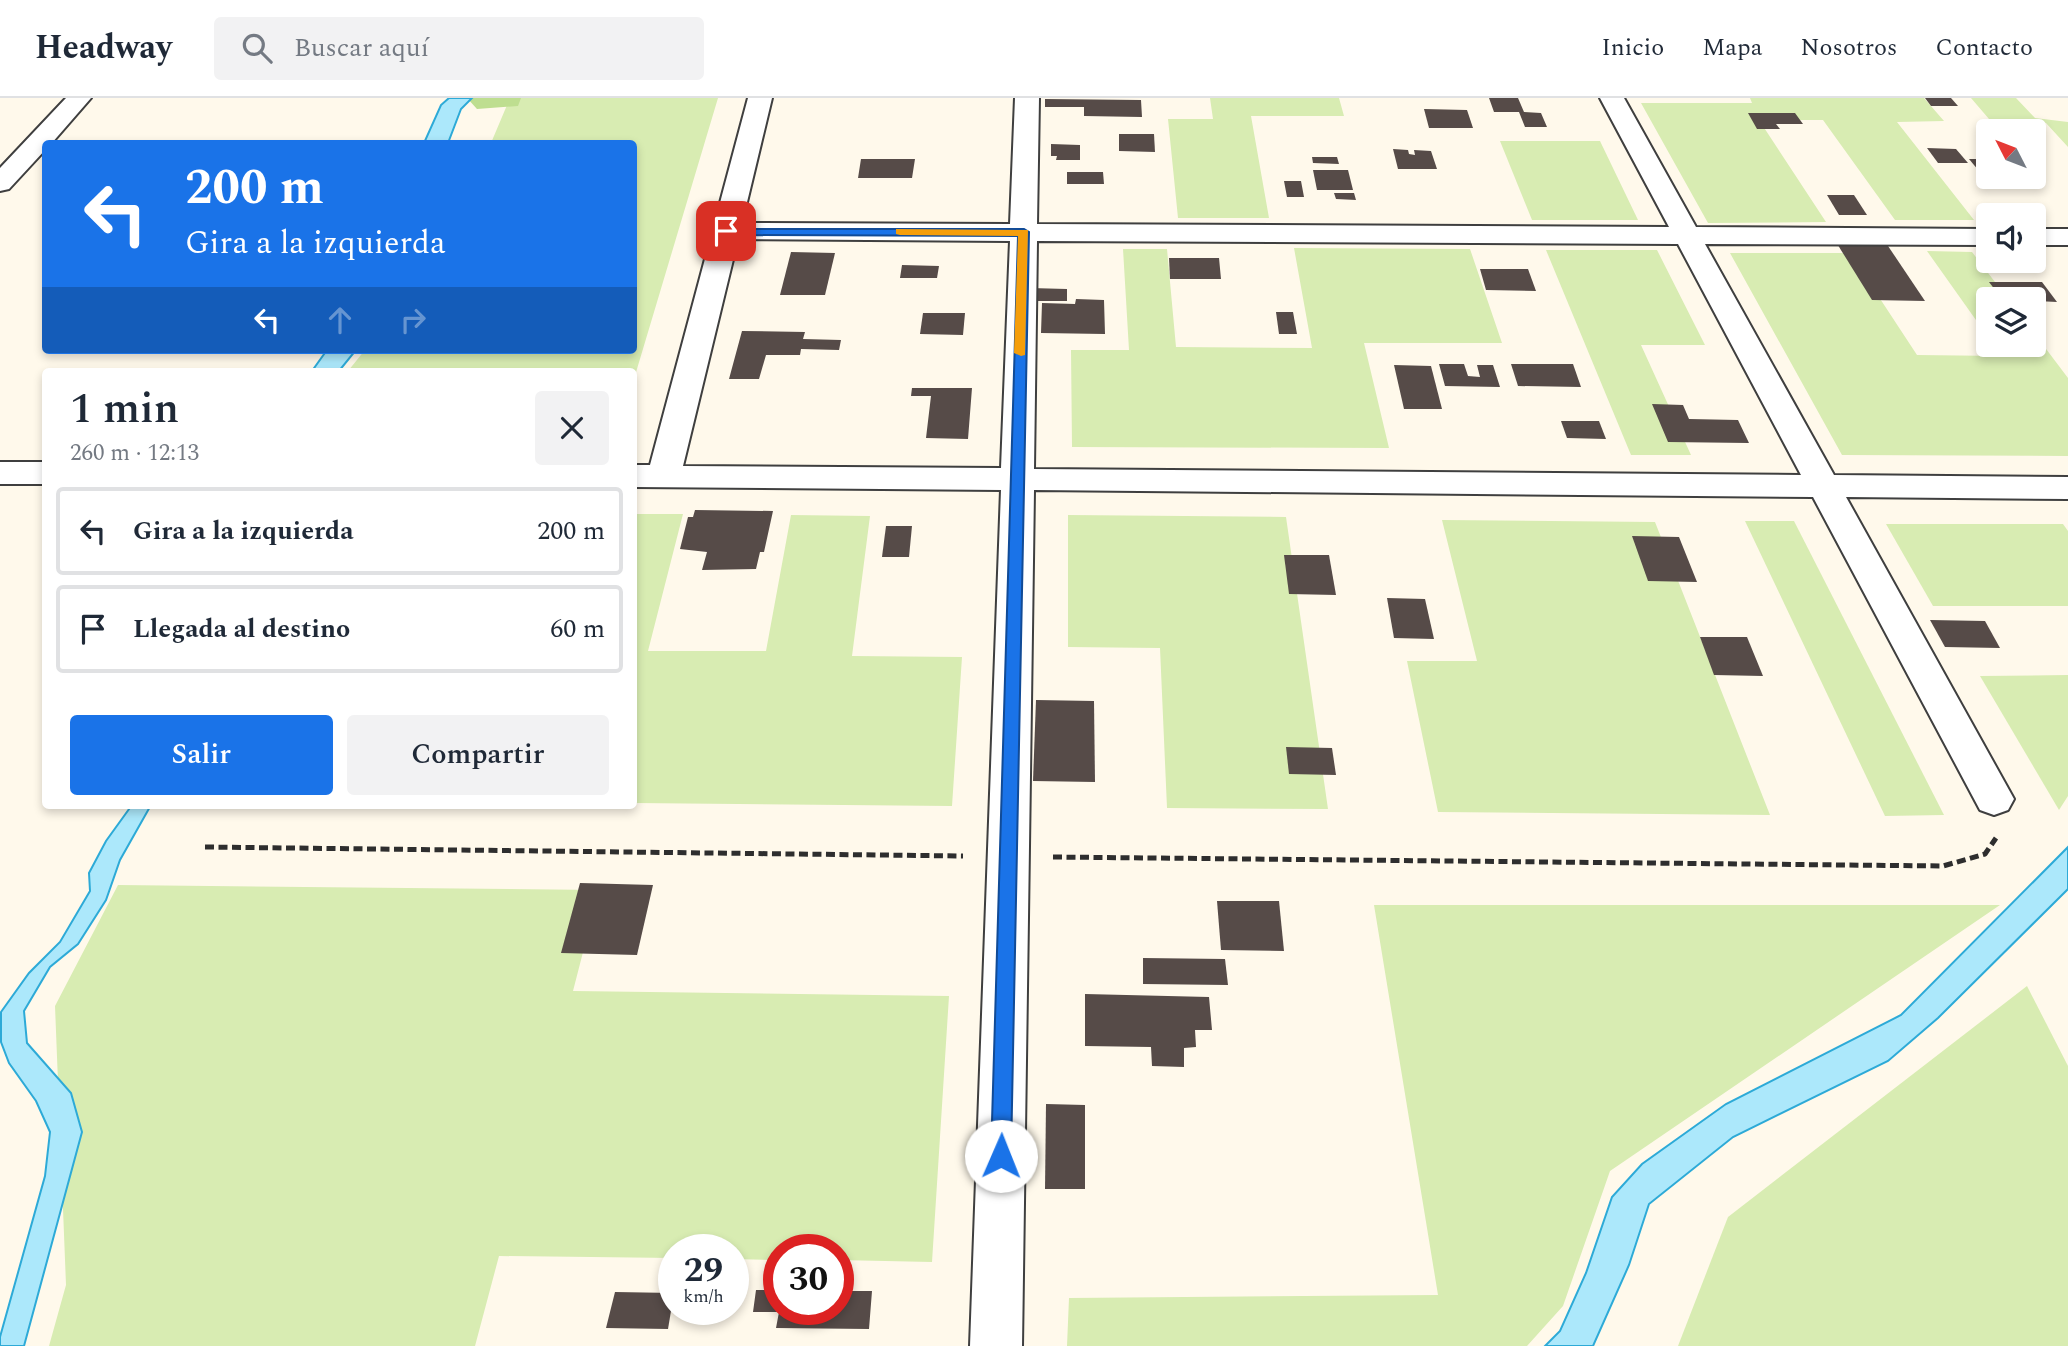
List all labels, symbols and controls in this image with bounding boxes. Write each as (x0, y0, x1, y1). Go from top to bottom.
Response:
search box (214, 17, 704, 80)
text: Headway (35, 23, 172, 73)
text: Buscar aquí (294, 28, 429, 68)
icon: search (238, 29, 276, 67)
text: Inicio (1601, 30, 1664, 66)
text: Mapa (1702, 30, 1762, 66)
text: Nosotros (1800, 30, 1897, 66)
text: Contacto (1935, 30, 2033, 66)
north arrow (1976, 119, 2046, 189)
map controls (1976, 119, 2046, 357)
text: 200 m (185, 151, 324, 226)
icon: left (70, 168, 161, 259)
pin (696, 201, 756, 261)
button: sound (1976, 203, 2046, 273)
icon: arrive (707, 212, 745, 250)
text: Gira a la izquierda (185, 219, 446, 268)
button: layers (1976, 287, 2046, 357)
icon: left (248, 301, 286, 339)
icon: ahead (321, 301, 359, 339)
icon: right (394, 301, 432, 339)
text: 1 min (70, 378, 179, 441)
button: close (535, 391, 609, 465)
text: 260 m · 12:13 (70, 436, 199, 471)
text: Gira a la izquierda (133, 511, 354, 551)
text: 200 m (537, 511, 605, 551)
icon: left (74, 512, 112, 550)
text: Llegada al destino (133, 609, 350, 649)
text: 60 m (550, 609, 605, 649)
icon: arrive (74, 610, 112, 648)
button: Salir (70, 715, 333, 795)
button: Compartir (347, 715, 609, 795)
position arrow (964, 1119, 1038, 1193)
speed limit sign: 30 (763, 1234, 854, 1325)
text: 29 (684, 1244, 723, 1297)
text: km/h (683, 1283, 724, 1310)

